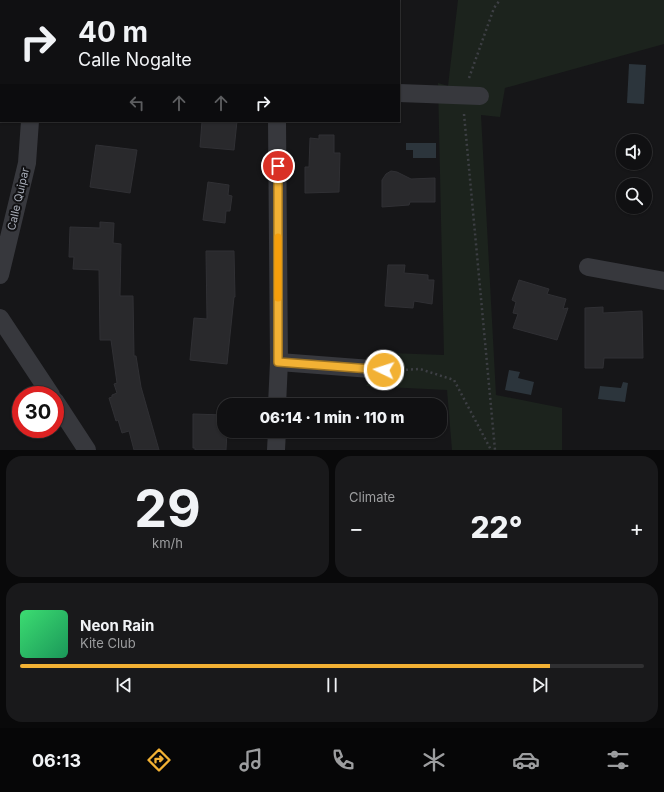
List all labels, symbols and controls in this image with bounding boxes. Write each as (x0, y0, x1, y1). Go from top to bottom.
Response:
text: 40 m (78, 15, 148, 49)
icon: right (12, 16, 64, 68)
text: Calle Nogalte (78, 49, 192, 70)
icon: left (126, 92, 148, 114)
icon: ahead (168, 92, 190, 114)
icon: ahead (210, 92, 232, 114)
icon: right (252, 92, 274, 114)
map controls (616, 134, 652, 214)
button: sound (616, 134, 652, 170)
pin (261, 149, 295, 183)
icon: arrive (267, 155, 289, 177)
street label: Calle Quipar (4, 166, 32, 232)
button: search (616, 178, 652, 214)
position arrow (363, 349, 405, 391)
speed limit sign: 30 (12, 386, 64, 438)
text: 06:14 · 1 min · 110 m (260, 408, 404, 427)
text: 29 (134, 477, 201, 540)
text: Climate (349, 489, 395, 505)
text: 22° (470, 509, 523, 545)
text: − (349, 515, 364, 541)
text: + (629, 515, 644, 541)
text: km/h (152, 535, 183, 551)
text: Neon Rain (80, 616, 154, 635)
text: Kite Club (80, 635, 136, 651)
icon: previous (113, 674, 135, 696)
icon: pause (321, 674, 343, 696)
icon: next (529, 674, 551, 696)
icon: directions (145, 746, 173, 774)
icon: music (237, 746, 265, 774)
icon: phone (329, 746, 357, 774)
icon: climate (420, 746, 448, 774)
icon: car (512, 746, 540, 774)
icon: filters (604, 746, 632, 774)
text: 06:13 (32, 750, 81, 771)

